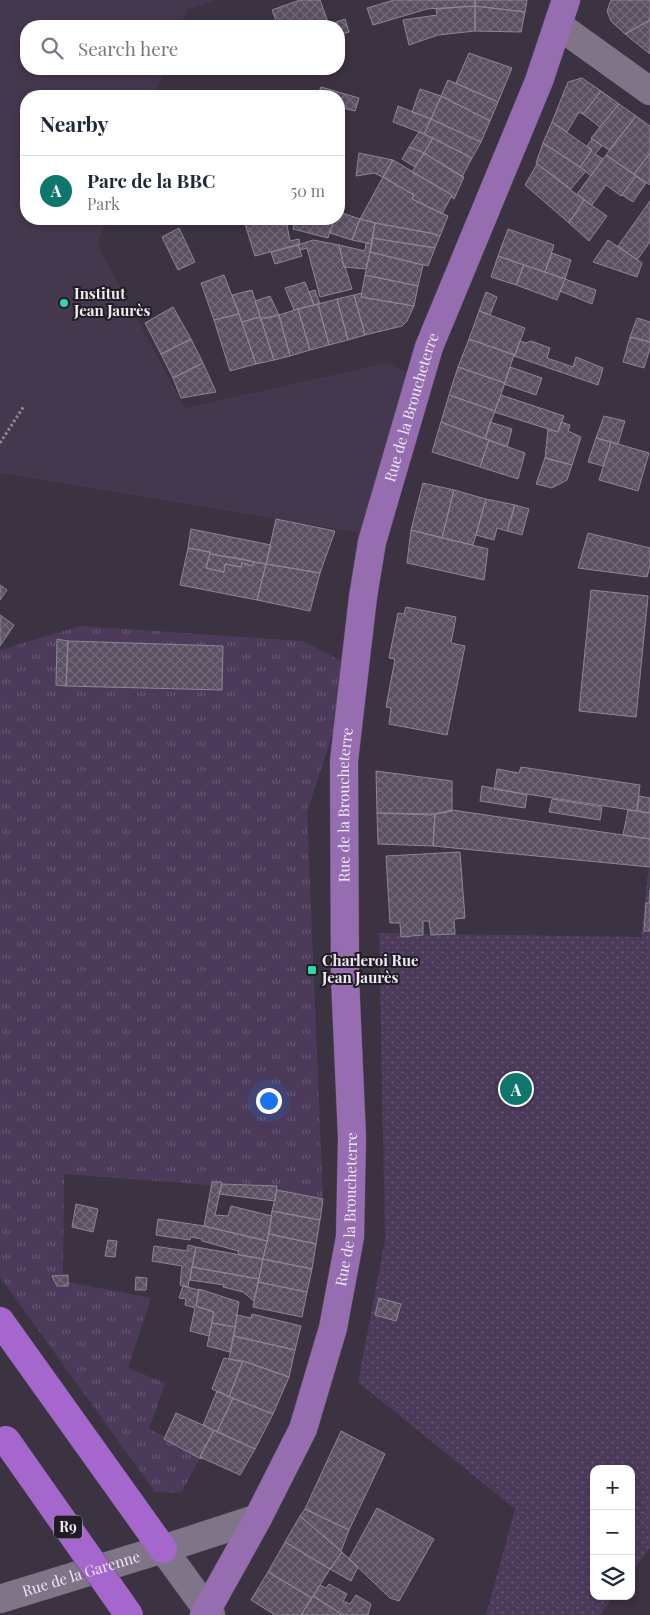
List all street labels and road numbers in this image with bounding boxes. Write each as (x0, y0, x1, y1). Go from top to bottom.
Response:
street label: Rue de la Broucheterre (379, 329, 443, 484)
street label: Rue de la Broucheterre (333, 726, 357, 882)
street label: Rue de la Broucheterre (330, 1132, 361, 1288)
road number: R9 (54, 1515, 82, 1538)
street label: Rue de la Garenne (20, 1546, 142, 1601)

